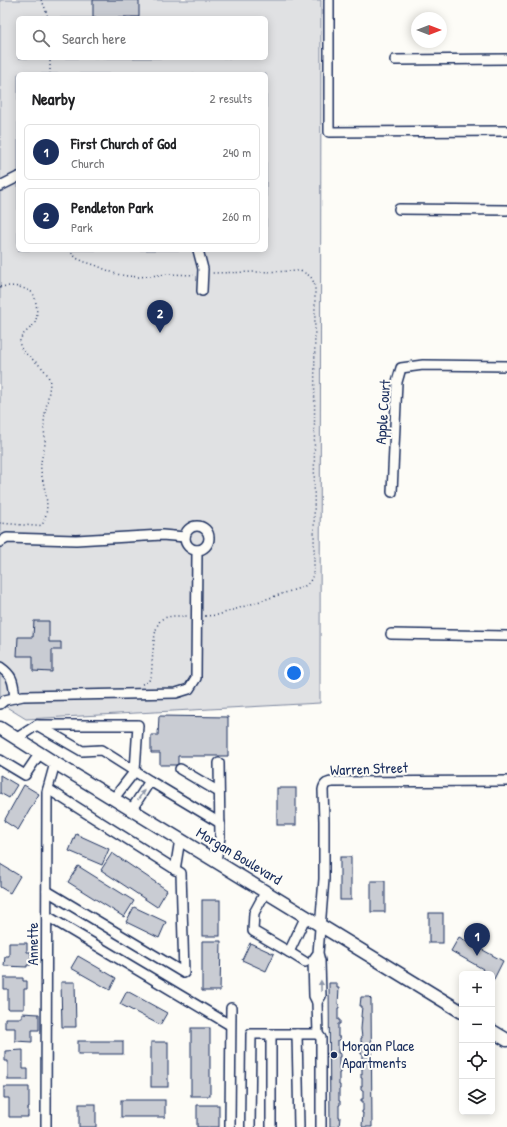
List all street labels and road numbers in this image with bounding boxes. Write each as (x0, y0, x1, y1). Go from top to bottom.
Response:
street label: Apple Court (370, 378, 395, 445)
street label: Warren Street (330, 757, 409, 780)
street label: Morgan Boulevard (192, 822, 286, 890)
street label: Annette (22, 922, 43, 966)

